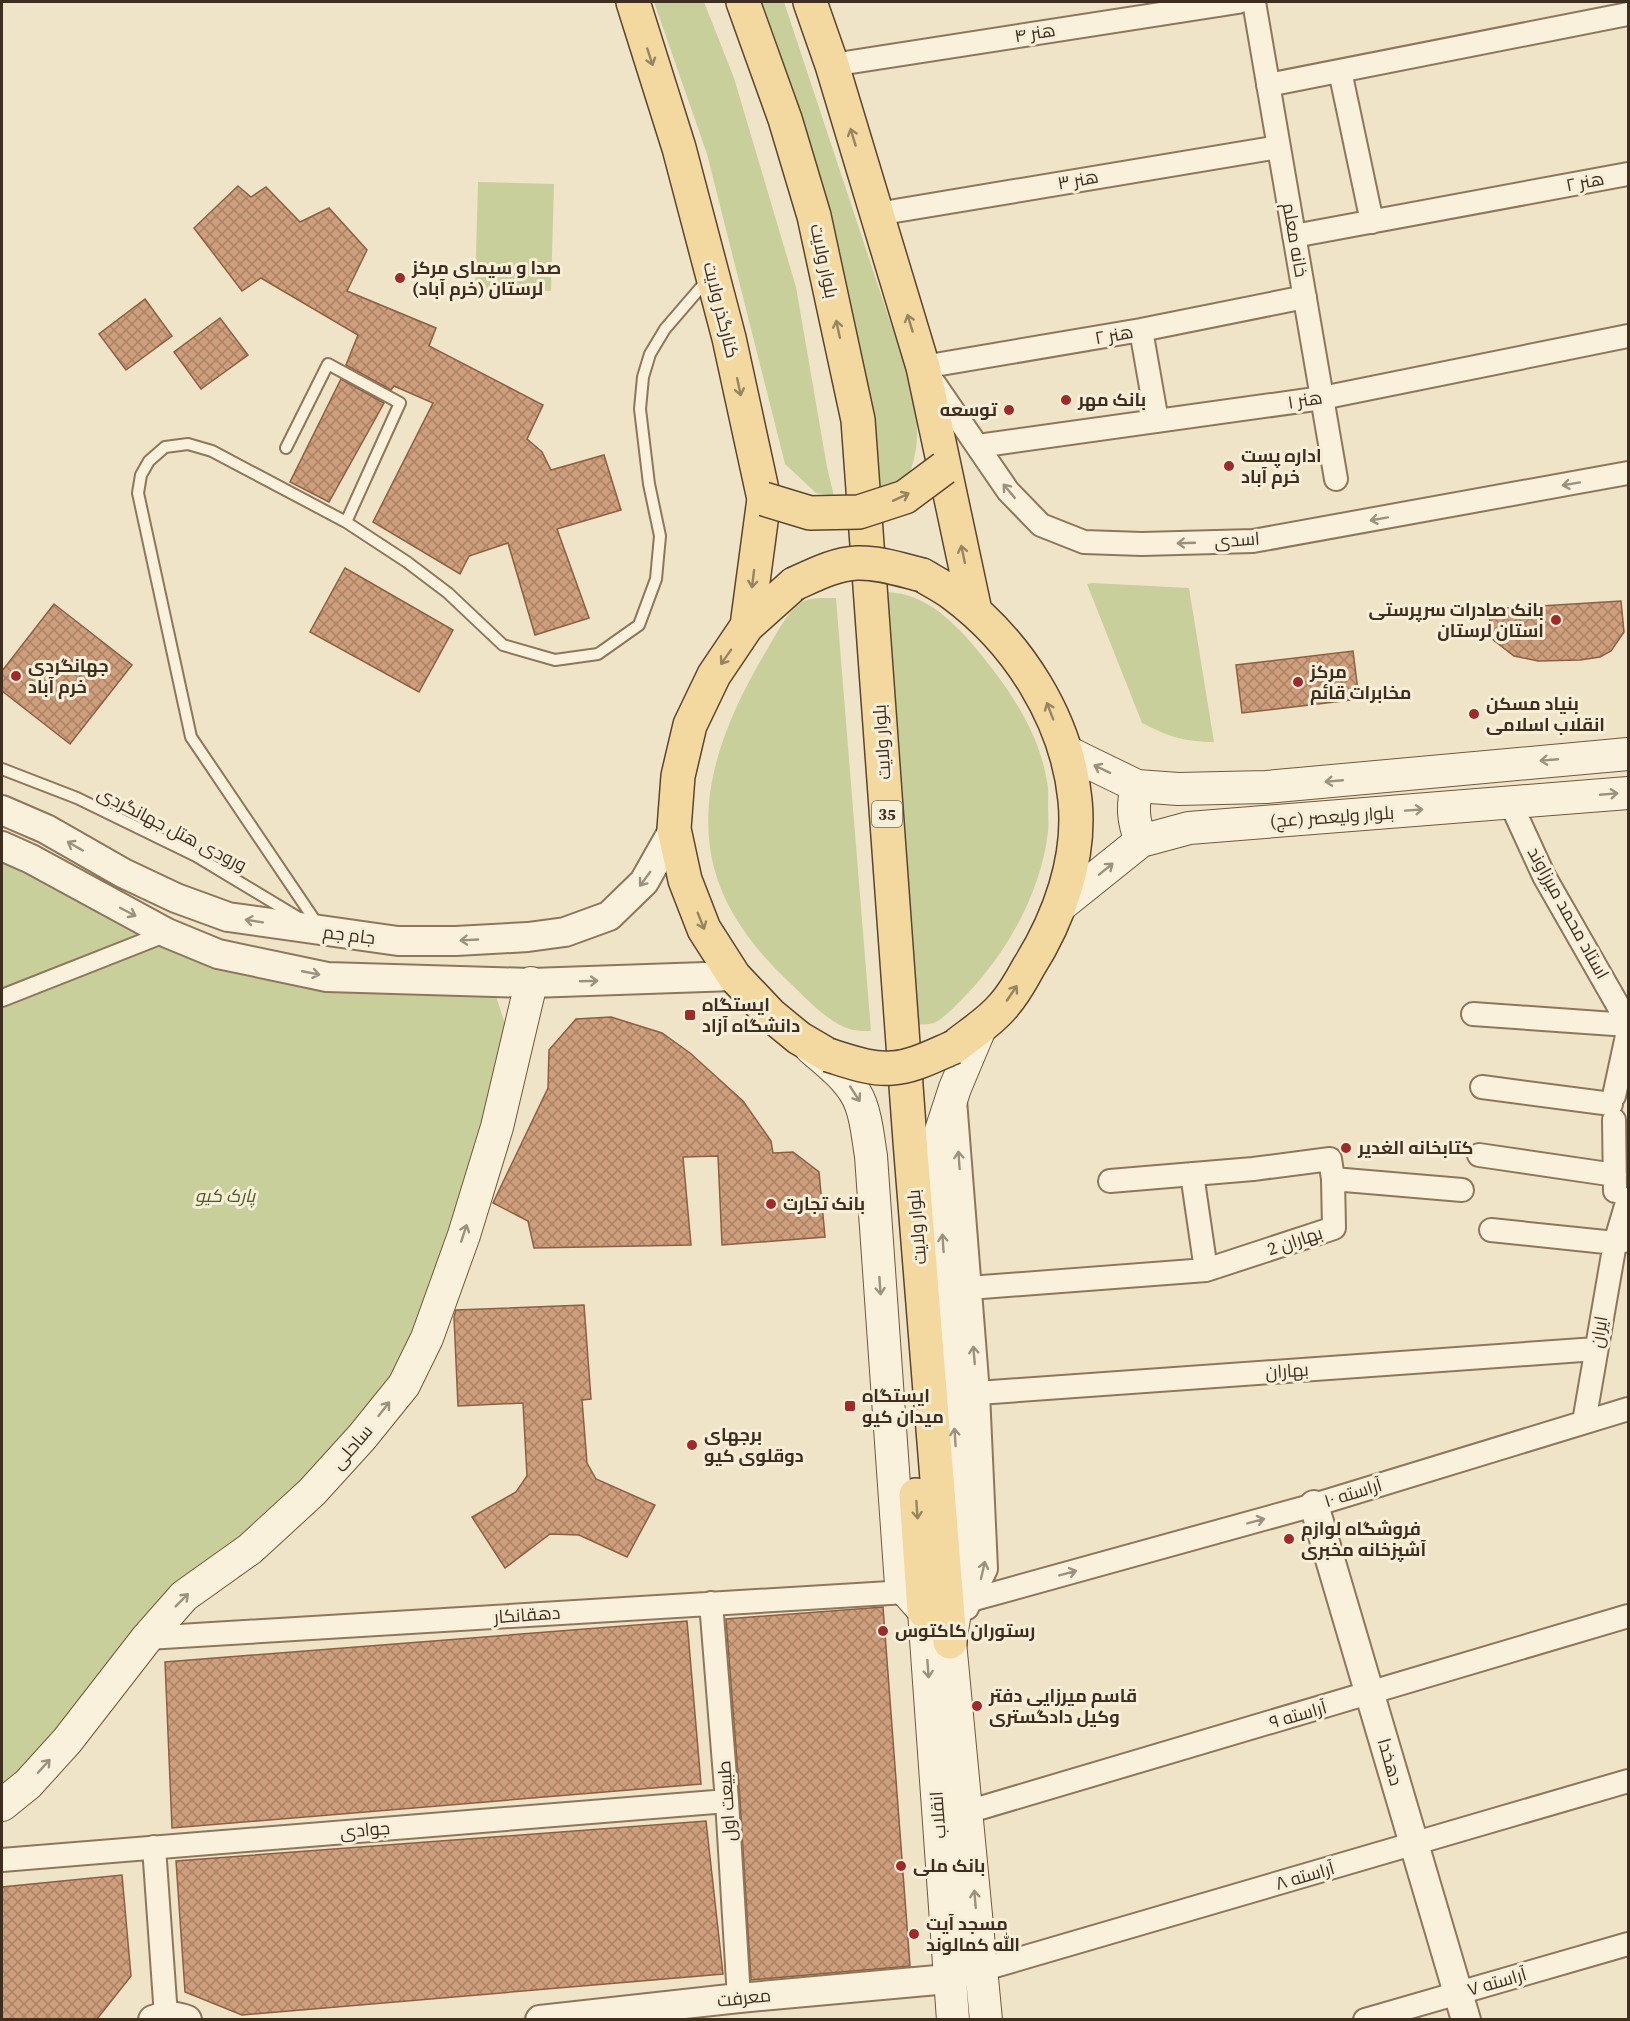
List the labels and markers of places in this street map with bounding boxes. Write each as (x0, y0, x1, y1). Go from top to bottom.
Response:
place label: صدا و سیمای مرکز لرستان (خرم آباد) (411, 255, 561, 301)
marker: صدا و سیمای مرکز لرستان (خرم آباد) (393, 271, 407, 285)
place label: بانک مهر (1077, 387, 1146, 412)
marker: بانک مهر (1059, 393, 1073, 407)
place label: توسعه (940, 397, 997, 422)
marker: توسعه (1002, 403, 1016, 417)
place label: اداره پست خرم آباد (1241, 443, 1322, 489)
marker: اداره پست خرم آباد (1222, 459, 1236, 473)
place label: بانک صادرات سرپرستی استان لرستان (1368, 597, 1544, 643)
marker: بانک صادرات سرپرستی استان لرستان (1549, 613, 1563, 627)
place label: جهانگردى خرم آباد (28, 653, 109, 699)
place label: مرکز مخابرات قائم (1309, 659, 1412, 705)
marker: جهانگردى خرم آباد (9, 669, 23, 683)
marker: مرکز مخابرات قائم (1291, 675, 1305, 689)
place label: بنیاد مسکن انقلاب اسلامی (1486, 691, 1605, 737)
marker: بنیاد مسکن انقلاب اسلامی (1467, 707, 1481, 721)
place label: ایستگاه دانشگاه آزاد (702, 992, 800, 1038)
marker: ایستگاه دانشگاه آزاد (683, 1008, 697, 1022)
place label: کتابخانه الغدیر (1357, 1135, 1473, 1160)
marker: کتابخانه الغدیر (1339, 1141, 1353, 1155)
place label: بانک تجارت (783, 1191, 865, 1216)
marker: بانک تجارت (764, 1197, 778, 1211)
place label: ایستگاه میدان کیو (862, 1383, 944, 1429)
marker: ایستگاه میدان کیو (843, 1399, 857, 1413)
place label: برجهای دوقلوی کیو (704, 1422, 804, 1468)
marker: برجهای دوقلوی کیو (685, 1438, 699, 1452)
place label: فروشگاه لوازم آشپزخانه مخبری (1301, 1516, 1426, 1562)
marker: فروشگاه لوازم آشپزخانه مخبری (1282, 1532, 1296, 1546)
place label: رستوران کاکتوس (895, 1618, 1035, 1643)
marker: رستوران کاکتوس (876, 1624, 890, 1638)
place label: قاسم میرزایی دفتر وکیل دادگستری (988, 1683, 1137, 1729)
marker: قاسم میرزایی دفتر وکیل دادگستری (970, 1699, 984, 1713)
place label: بانک ملی (913, 1853, 985, 1878)
marker: بانک ملی (894, 1859, 908, 1873)
place label: مسجد آیت الله کمالوند (926, 1911, 1020, 1957)
marker: مسجد آیت الله کمالوند (907, 1927, 921, 1941)

